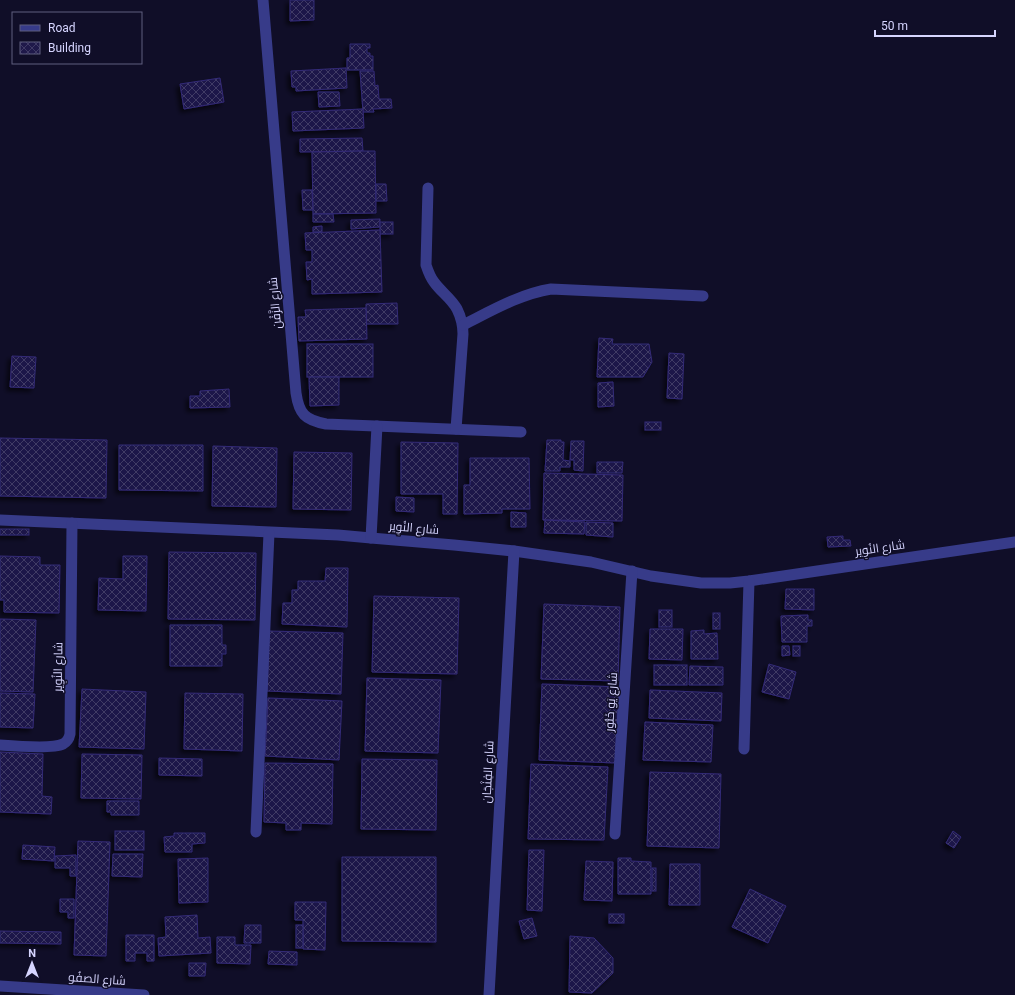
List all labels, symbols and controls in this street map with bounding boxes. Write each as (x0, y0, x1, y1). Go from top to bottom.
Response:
legend (12, 12, 142, 64)
scale bar (875, 12, 995, 38)
text: 50 m (881, 19, 908, 33)
text: Road (48, 21, 76, 35)
text: Building (48, 41, 91, 55)
street label: شارع الزَّفْن (265, 276, 285, 330)
street label: شارع النُوِير (387, 519, 440, 539)
street label: شارع النُوِير (853, 538, 906, 560)
street label: شارع النُوِير (51, 642, 67, 693)
street label: شارع يَو خَنُّور (602, 672, 621, 733)
street label: شارع الفِنْجَان (479, 740, 498, 804)
north arrow (12, 943, 52, 983)
text: N (28, 947, 36, 960)
street label: شارع الصفُو (68, 970, 126, 989)

